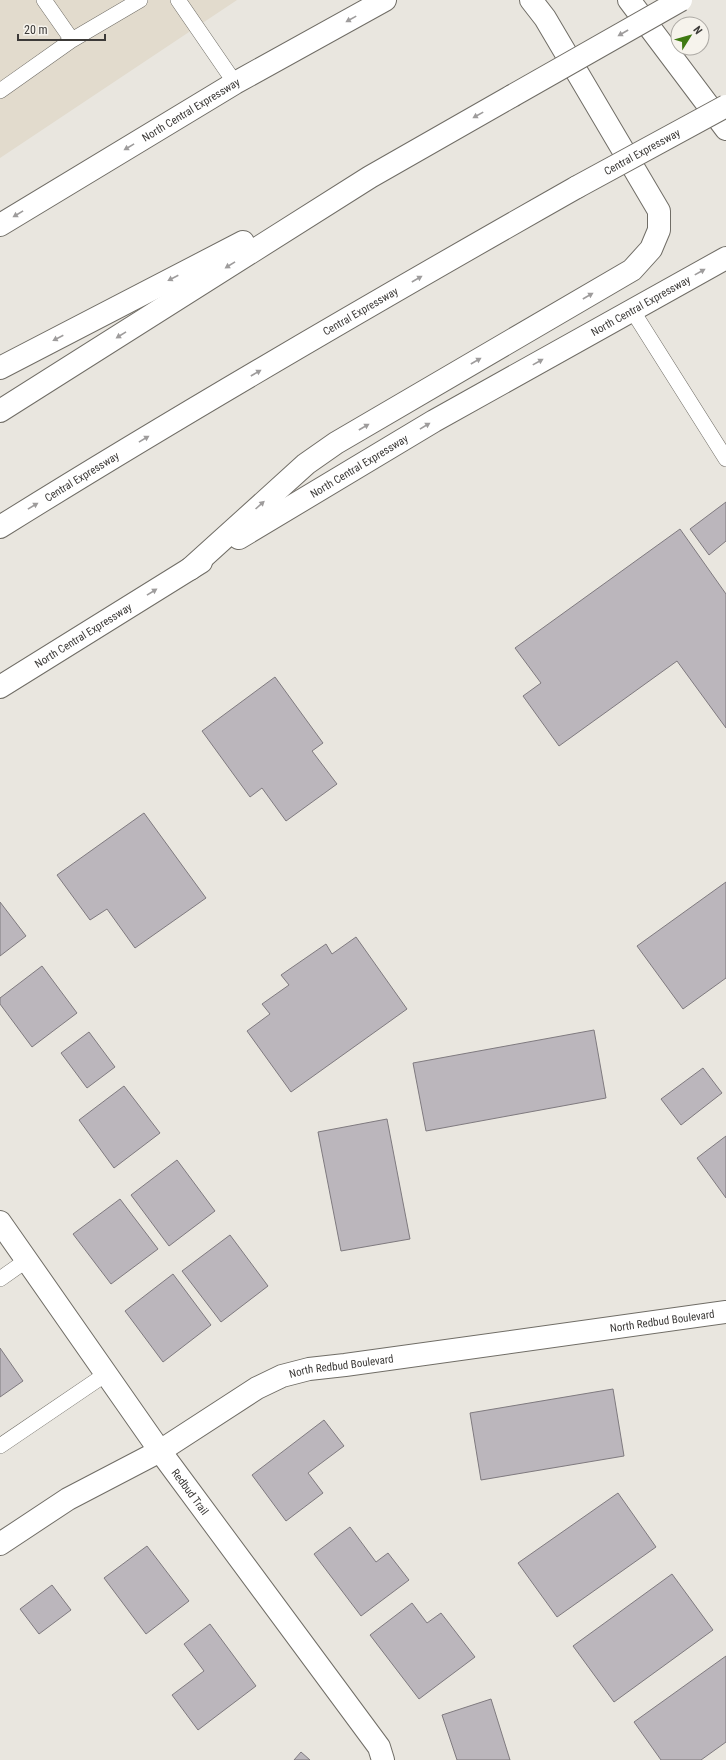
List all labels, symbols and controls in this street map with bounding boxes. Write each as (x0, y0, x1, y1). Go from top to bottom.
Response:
one-way arrow (345, 15, 357, 22)
scale bar (18, 16, 105, 42)
north arrow (670, 16, 710, 56)
text: 20 m (24, 23, 48, 37)
text: N (690, 24, 705, 37)
one-way arrow (617, 30, 629, 37)
street label: North Central Expressway (140, 75, 243, 145)
one-way arrow (472, 112, 484, 119)
street label: Central Expressway (602, 126, 683, 178)
one-way arrow (124, 143, 134, 151)
one-way arrow (12, 211, 24, 218)
one-way arrow (225, 261, 236, 269)
one-way arrow (695, 268, 706, 275)
street label: North Central Expressway (589, 273, 693, 339)
one-way arrow (168, 275, 179, 281)
one-way arrow (411, 275, 423, 282)
street label: Central Expressway (321, 285, 401, 338)
one-way arrow (582, 292, 594, 299)
one-way arrow (116, 331, 126, 339)
one-way arrow (52, 335, 64, 341)
one-way arrow (470, 358, 482, 365)
one-way arrow (532, 359, 544, 366)
one-way arrow (250, 369, 262, 376)
one-way arrow (419, 423, 431, 430)
one-way arrow (358, 424, 369, 431)
street label: North Central Expressway (308, 432, 411, 501)
one-way arrow (139, 435, 149, 443)
street label: Central Expressway (42, 449, 122, 505)
one-way arrow (255, 501, 266, 510)
one-way arrow (27, 503, 39, 510)
one-way arrow (146, 589, 158, 596)
street label: North Central Expressway (33, 600, 135, 671)
street label: North Redbud Boulevard (609, 1308, 715, 1335)
street label: North Redbud Boulevard (288, 1352, 394, 1381)
street label: Redbud Trail (168, 1467, 211, 1518)

